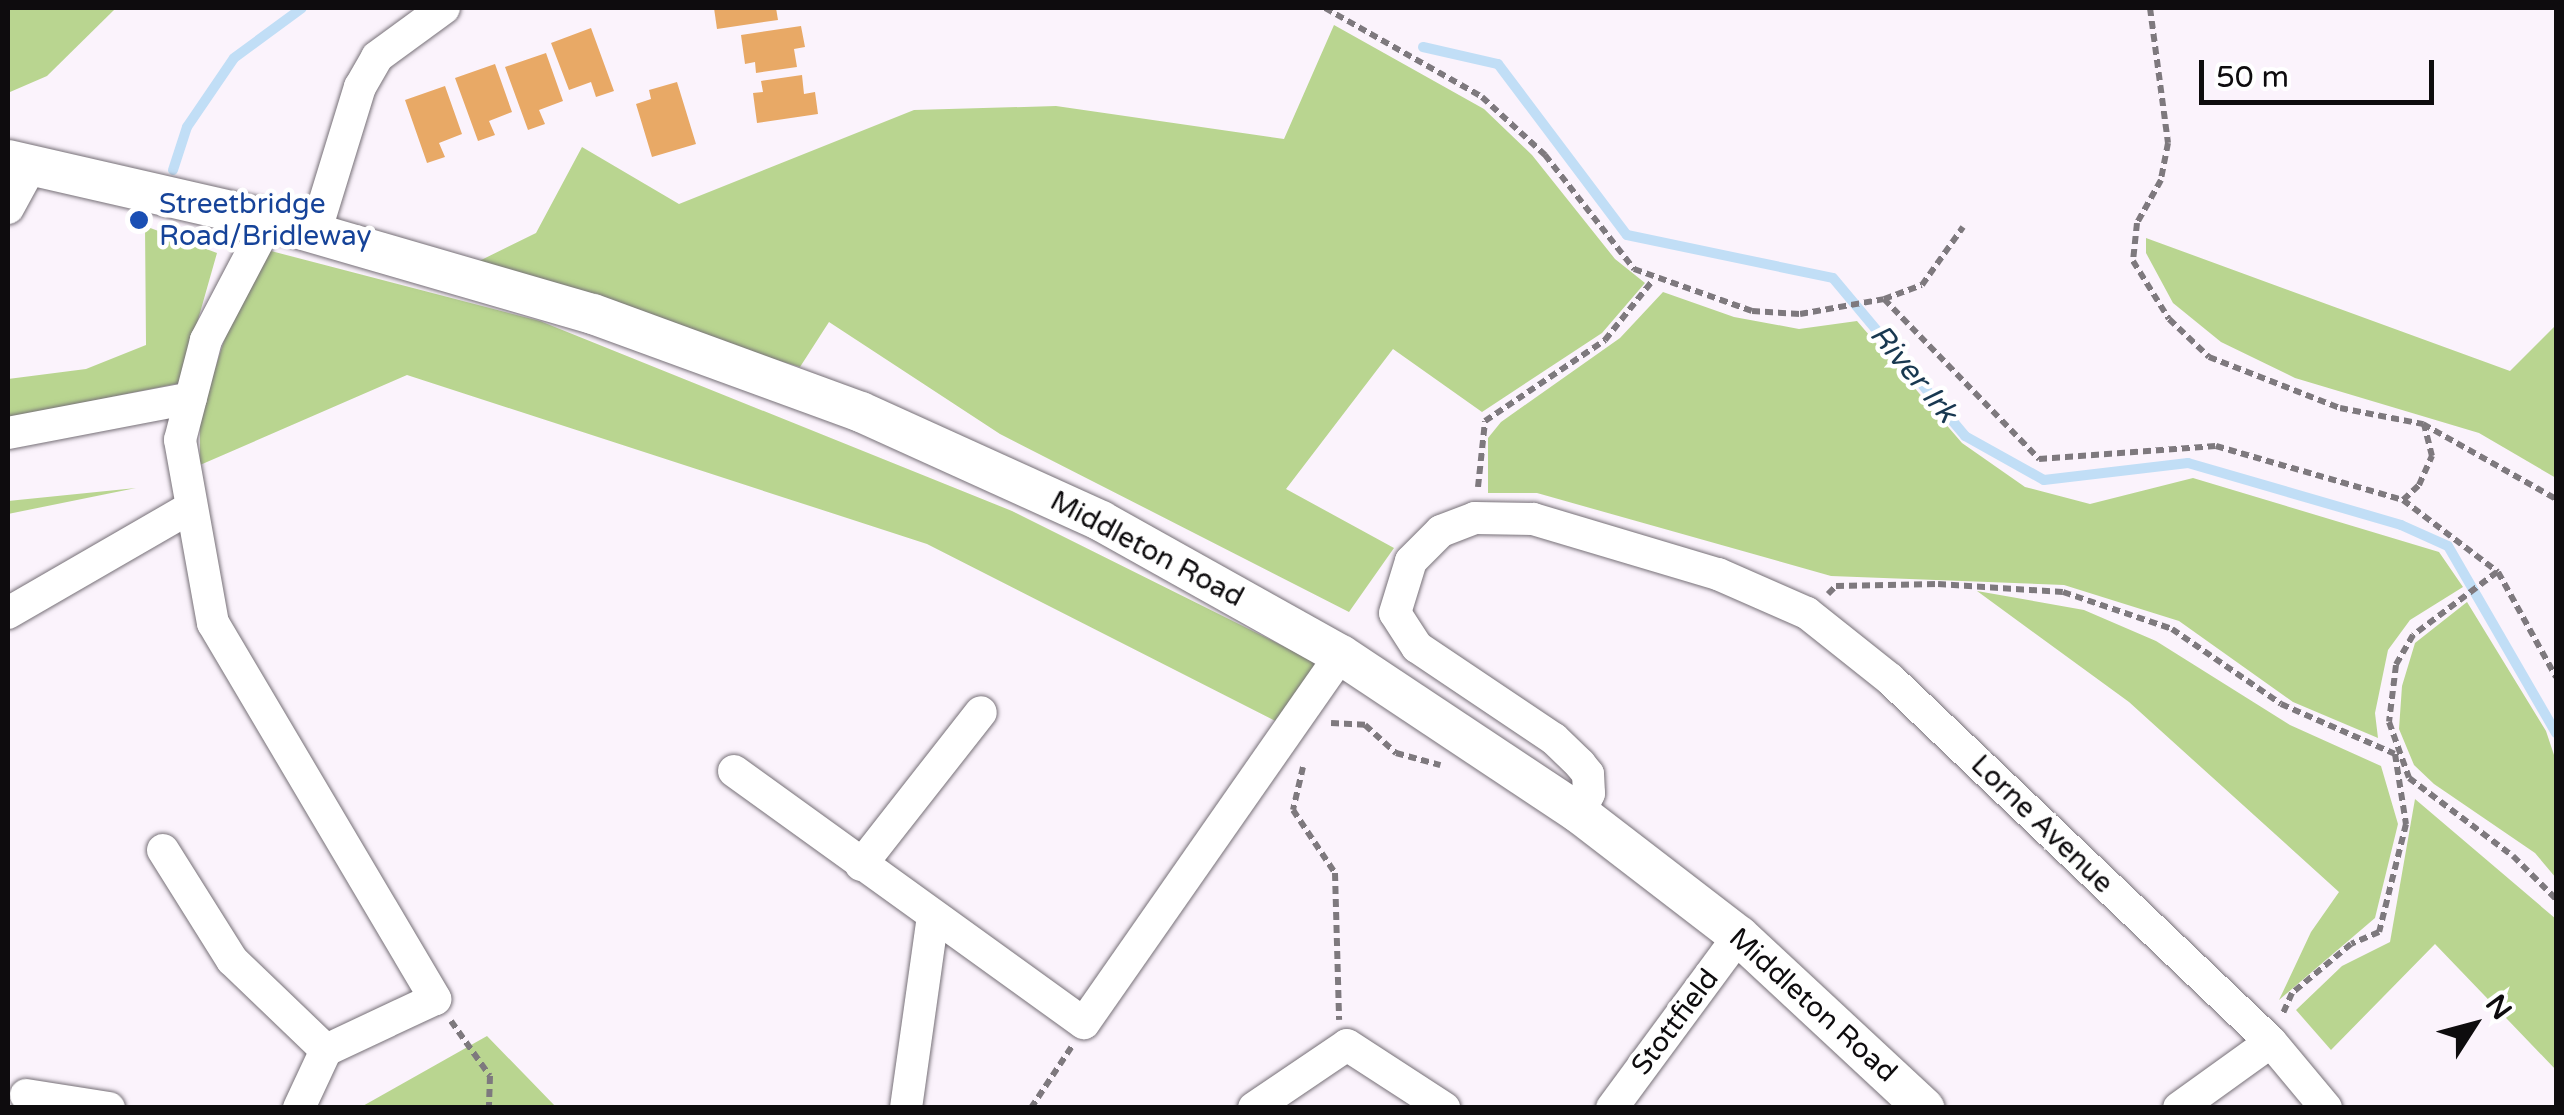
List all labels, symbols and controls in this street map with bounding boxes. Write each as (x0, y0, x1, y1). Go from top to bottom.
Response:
scale bar (2204, 40, 2439, 102)
text: 50 m (2216, 59, 2289, 96)
place label: Streetbridge Road/Bridleway (159, 187, 372, 253)
marker: Streetbridge Road/Bridleway (128, 209, 150, 231)
water label: River Irk (1862, 318, 1964, 430)
street label: Middleton Road (1045, 484, 1249, 614)
street label: Lorne Avenue (1964, 748, 2120, 900)
street label: Middleton Road (1722, 921, 1904, 1089)
street label: Stottfield (1624, 962, 1726, 1082)
north arrow (2424, 975, 2524, 1075)
text: N (2478, 988, 2519, 1026)

